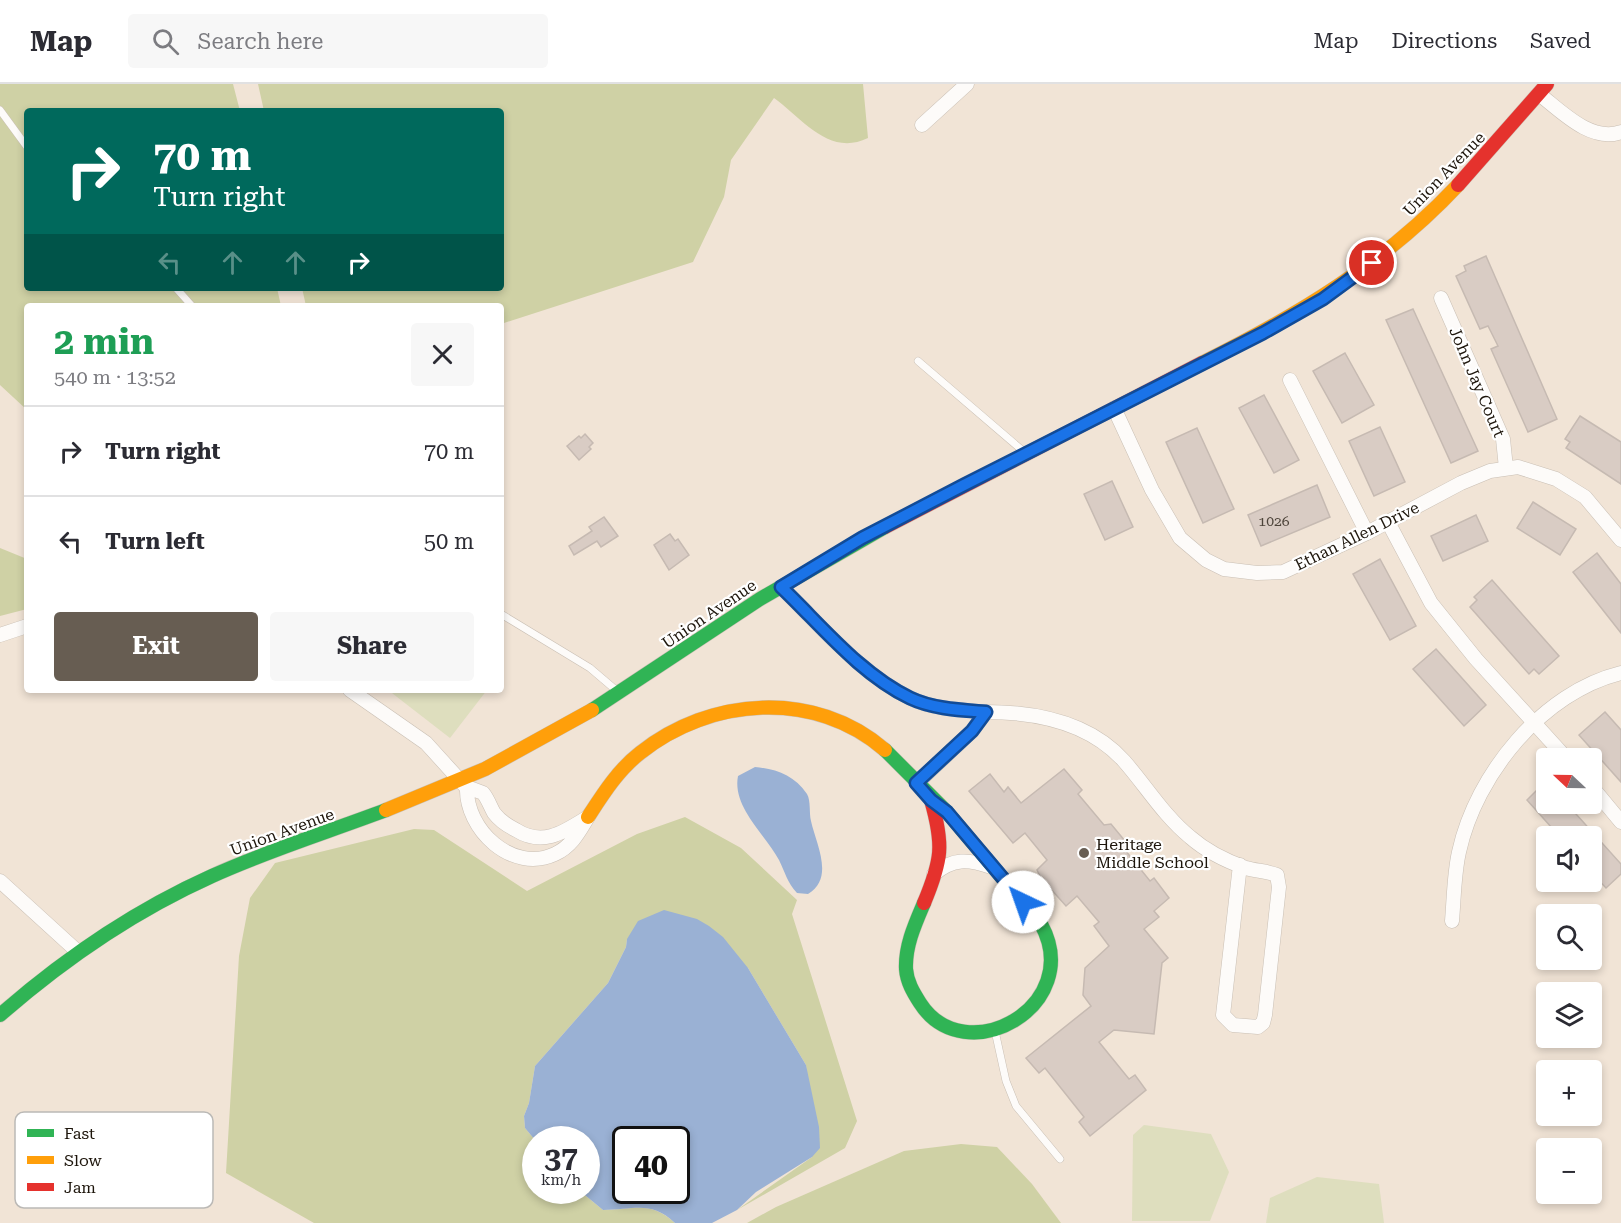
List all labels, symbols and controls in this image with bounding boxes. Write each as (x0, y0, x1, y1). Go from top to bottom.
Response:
search box (128, 14, 548, 68)
text: Map (30, 25, 92, 58)
icon: search (149, 25, 182, 58)
text: Search here (197, 29, 323, 54)
text: Map (1314, 29, 1358, 53)
text: Directions (1391, 29, 1497, 53)
text: Saved (1530, 29, 1591, 53)
street label: Union Avenue (1399, 128, 1489, 220)
text: 70 m (153, 131, 251, 180)
icon: right (54, 132, 132, 210)
text: Turn right (153, 181, 286, 213)
pin (1346, 237, 1397, 288)
icon: left (153, 246, 186, 279)
icon: ahead (216, 246, 249, 279)
icon: ahead (279, 246, 312, 279)
icon: right (342, 246, 375, 279)
icon: arrive (1355, 246, 1388, 279)
text: 2 min (54, 321, 154, 363)
button: close (411, 323, 474, 386)
street label: John Jay Court (1445, 324, 1509, 440)
text: 540 m · 13:52 (54, 365, 176, 389)
icon: right (54, 435, 87, 468)
text: Turn right (105, 439, 220, 464)
text: 70 m (424, 439, 474, 464)
street label: Ethan Allen Drive (1292, 498, 1422, 574)
house number: 1026 (1258, 513, 1290, 529)
icon: left (54, 525, 87, 558)
text: Turn left (105, 529, 205, 554)
text: 50 m (424, 529, 474, 554)
street label: Union Avenue (658, 575, 760, 652)
button: Exit (54, 612, 258, 681)
button: Share (270, 612, 474, 681)
north arrow (1536, 748, 1602, 814)
map controls (1536, 748, 1602, 1204)
street label: Union Avenue (227, 804, 337, 860)
button: sound (1536, 826, 1602, 892)
place label: Heritage Middle School (1096, 835, 1209, 872)
marker: Heritage Middle School (1077, 846, 1091, 860)
position arrow (991, 870, 1055, 934)
button: search (1536, 904, 1602, 970)
button: layers (1536, 982, 1602, 1048)
button: + (1536, 1060, 1602, 1126)
legend (15, 1112, 213, 1208)
text: Fast (64, 1124, 95, 1143)
speed limit sign: 40 (612, 1126, 690, 1204)
button: − (1536, 1138, 1602, 1204)
text: 37 (544, 1140, 578, 1175)
text: Slow (64, 1151, 102, 1170)
text: km/h (541, 1171, 581, 1189)
text: Jam (64, 1178, 96, 1197)

